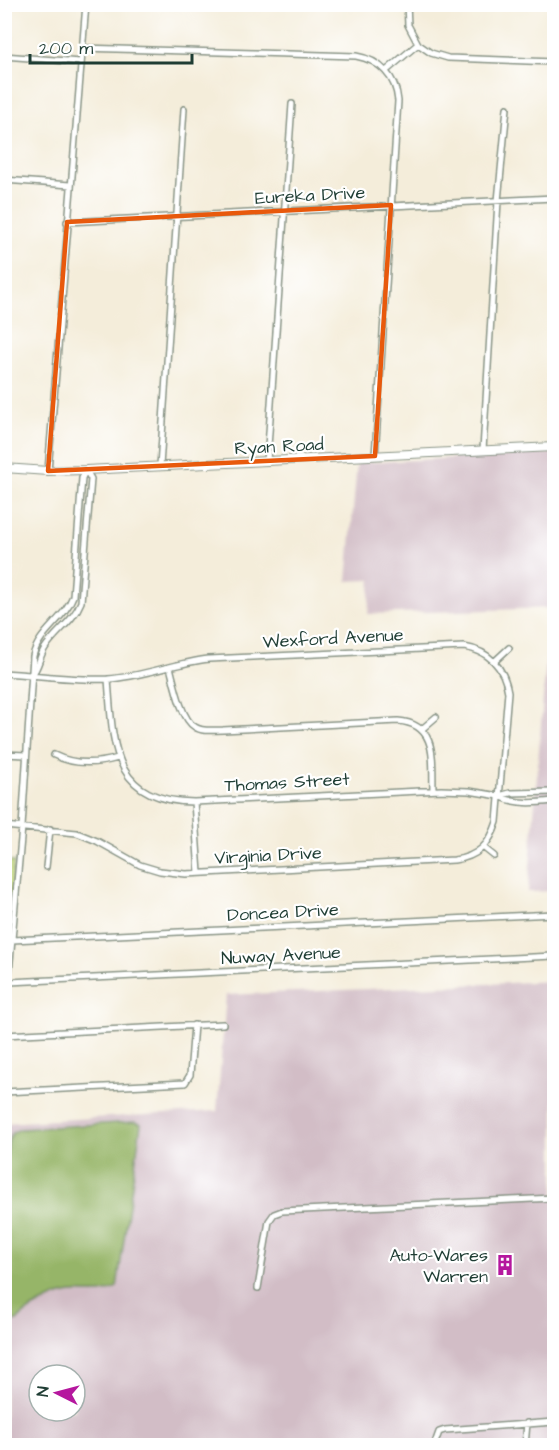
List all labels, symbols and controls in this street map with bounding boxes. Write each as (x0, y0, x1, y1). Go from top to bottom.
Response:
scale bar (30, 27, 192, 65)
text: 200 m (39, 36, 93, 61)
street label: Eureka Drive (254, 180, 366, 211)
street label: Ryan Road (234, 432, 324, 462)
street label: Wexford Avenue (262, 622, 404, 655)
street label: Thomas Street (224, 767, 351, 798)
street label: Virginia Drive (214, 840, 323, 872)
street label: Doncea Drive (227, 897, 340, 928)
street label: Nuway Avenue (221, 940, 342, 972)
place label: Auto-Wares Warren (390, 1243, 488, 1289)
building icon: Auto-Wares Warren (493, 1253, 517, 1277)
north arrow (27, 1363, 87, 1423)
text: N (32, 1385, 55, 1398)

